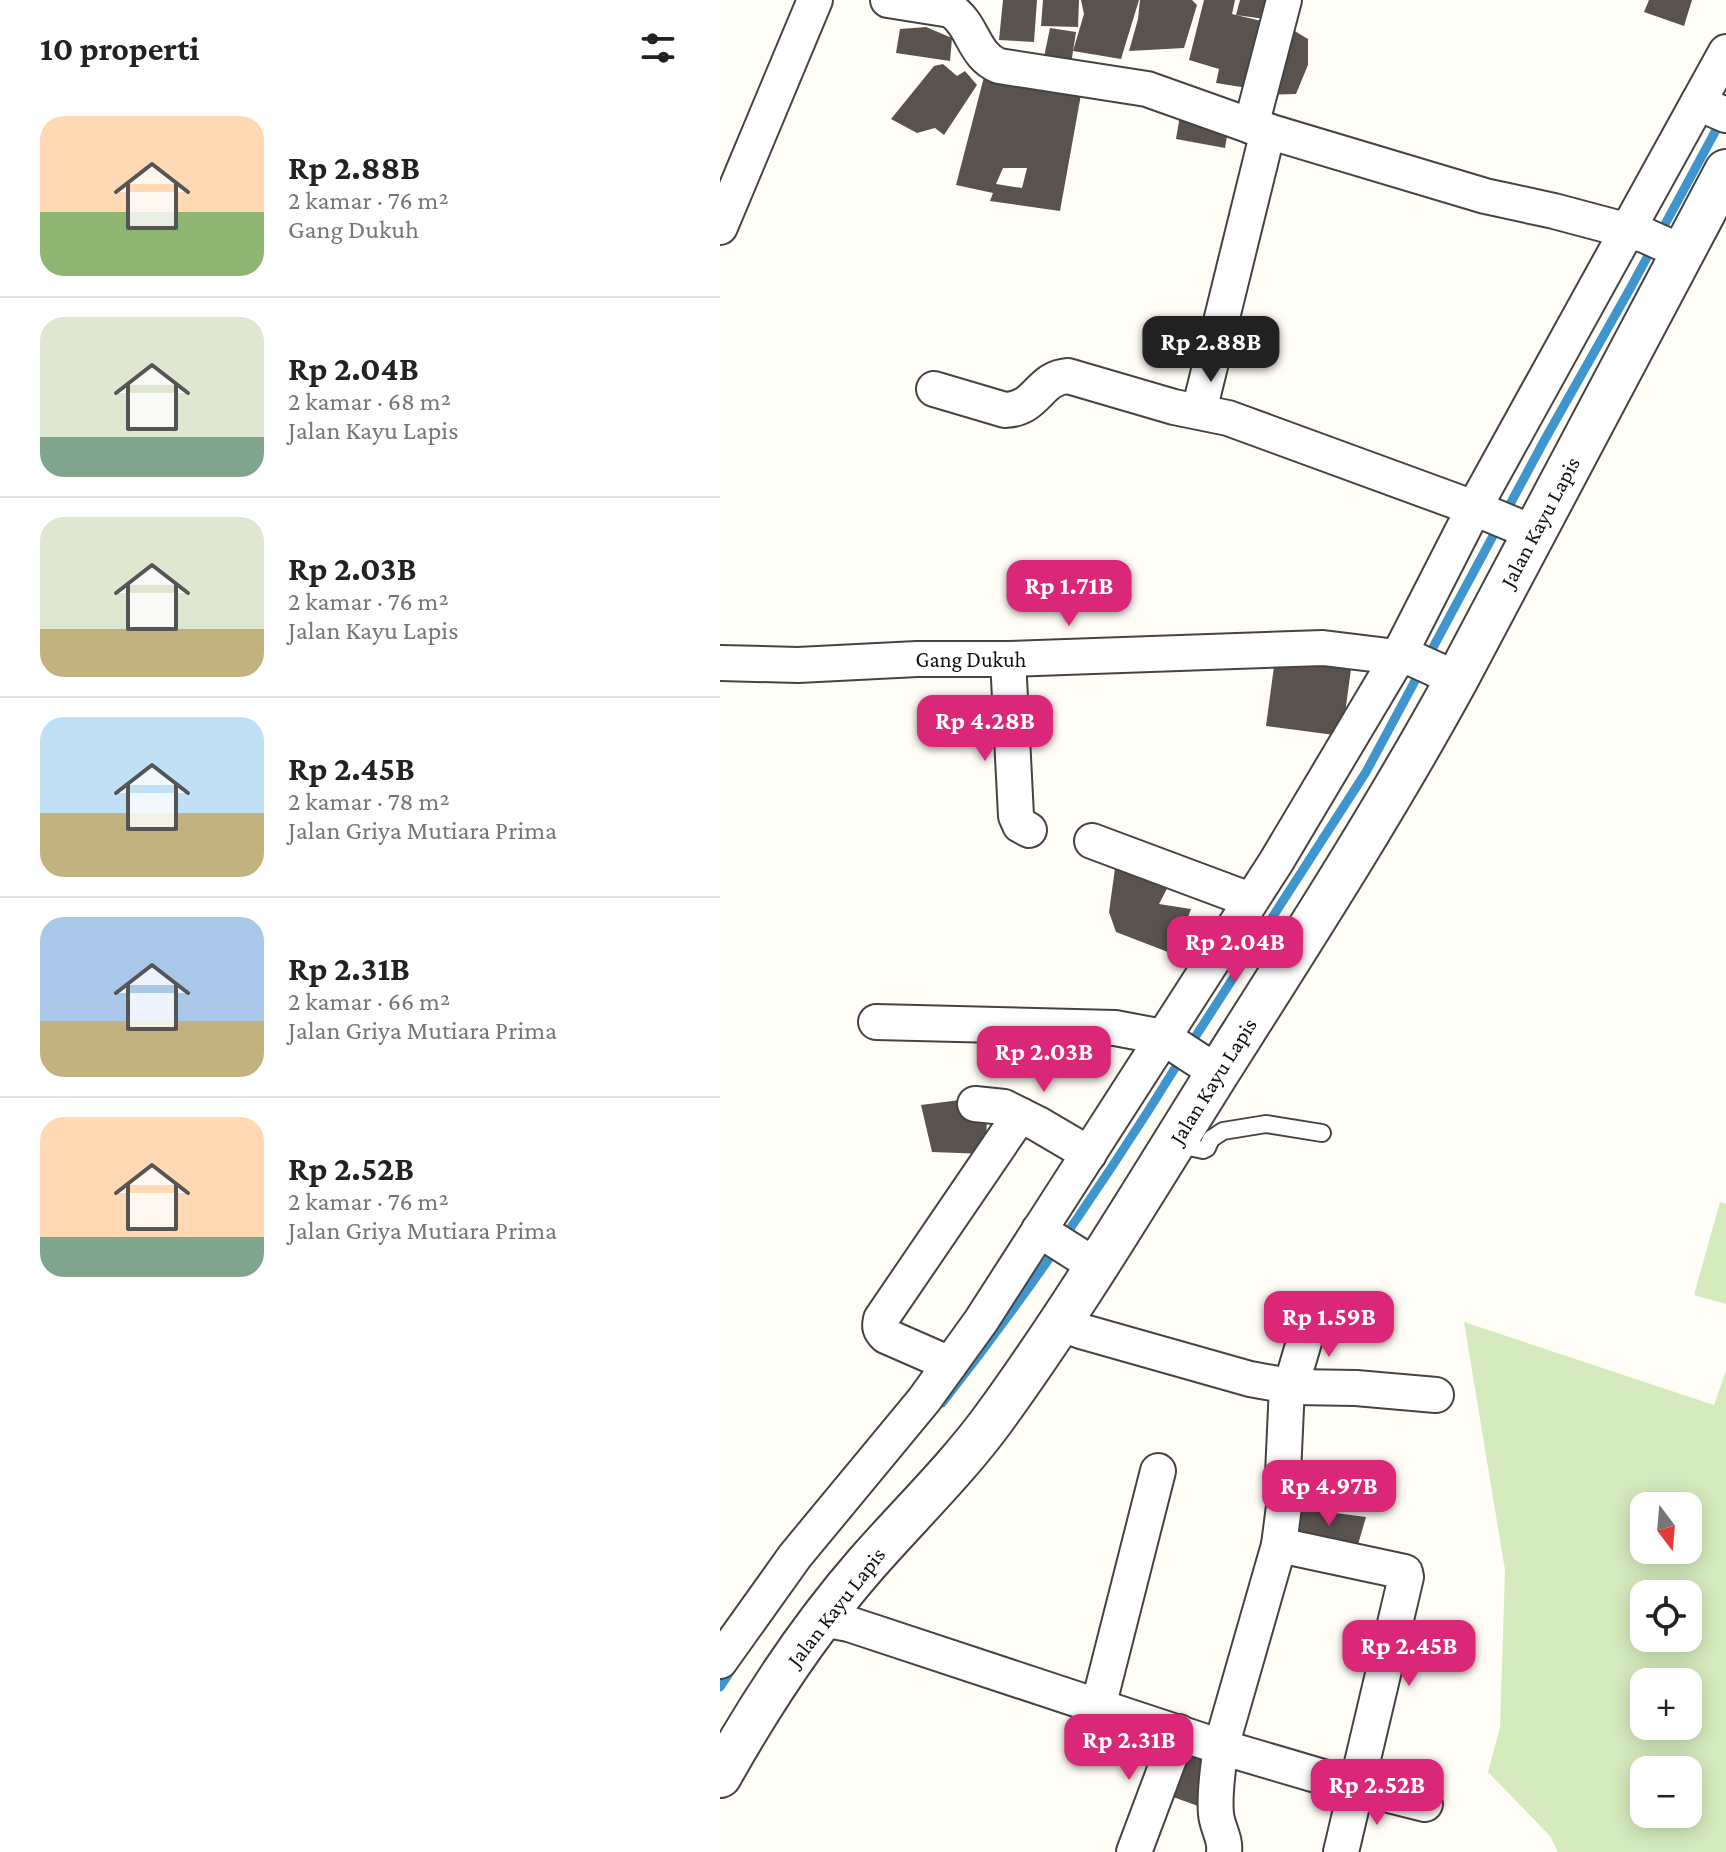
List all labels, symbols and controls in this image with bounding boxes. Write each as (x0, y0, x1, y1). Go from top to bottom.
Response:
icon: filters (636, 26, 680, 70)
text: 10 properti (40, 30, 199, 67)
icon: home (104, 148, 200, 244)
text: Rp 2.88B (288, 149, 420, 186)
text: 2 kamar · 76 m² (288, 186, 449, 215)
text: Gang Dukuh (288, 215, 419, 244)
pin: Rp 2.88B (1128, 316, 1294, 384)
text: Rp 2.88B (1160, 327, 1262, 356)
icon: home (104, 349, 200, 445)
text: Rp 2.04B (288, 350, 419, 387)
text: 2 kamar · 68 m² (288, 387, 451, 416)
text: Jalan Kayu Lapis (288, 416, 458, 445)
street label: Jalan Kayu Lapis (1494, 452, 1585, 593)
icon: home (104, 549, 200, 645)
text: Rp 2.03B (288, 550, 417, 587)
pin: Rp 1.71B (986, 560, 1152, 628)
text: Rp 1.71B (1025, 571, 1113, 600)
text: 2 kamar · 76 m² (288, 587, 449, 616)
text: Jalan Kayu Lapis (288, 616, 458, 645)
street label: Gang Dukuh (916, 647, 1027, 672)
pin: Rp 4.28B (902, 695, 1068, 763)
text: Rp 4.28B (935, 706, 1035, 735)
icon: home (104, 749, 200, 845)
text: Rp 2.45B (288, 750, 415, 787)
text: 2 kamar · 78 m² (288, 787, 450, 816)
text: Jalan Griya Mutiara Prima (288, 816, 557, 845)
pin: Rp 2.04B (1152, 916, 1318, 984)
text: Rp 2.04B (1185, 927, 1285, 956)
icon: home (104, 949, 200, 1045)
text: Rp 2.31B (288, 950, 410, 987)
text: 2 kamar · 66 m² (288, 987, 450, 1016)
street label: Jalan Kayu Lapis (1163, 1013, 1262, 1150)
text: Jalan Griya Mutiara Prima (288, 1016, 557, 1045)
pin: Rp 2.03B (961, 1026, 1127, 1094)
text: Rp 2.03B (995, 1037, 1093, 1066)
icon: home (104, 1149, 200, 1245)
text: Rp 2.52B (288, 1150, 414, 1187)
text: 2 kamar · 76 m² (288, 1187, 449, 1216)
text: Jalan Griya Mutiara Prima (288, 1216, 557, 1245)
pin: Rp 1.59B (1246, 1291, 1412, 1359)
text: Rp 1.59B (1282, 1302, 1376, 1331)
pin: Rp 4.97B (1246, 1460, 1412, 1528)
text: Rp 4.97B (1280, 1471, 1378, 1500)
north arrow (1630, 1492, 1702, 1564)
map controls (1630, 1492, 1702, 1828)
street label: Jalan Kayu Lapis (781, 1542, 890, 1673)
button: locate (1630, 1580, 1702, 1652)
pin: Rp 2.45B (1326, 1620, 1492, 1688)
text: Rp 2.45B (1360, 1631, 1458, 1660)
button: + (1630, 1668, 1702, 1740)
pin: Rp 2.31B (1046, 1714, 1212, 1782)
text: Rp 2.31B (1082, 1725, 1176, 1754)
button: − (1630, 1756, 1702, 1828)
pin: Rp 2.52B (1294, 1759, 1460, 1827)
text: Rp 2.52B (1329, 1770, 1425, 1799)

